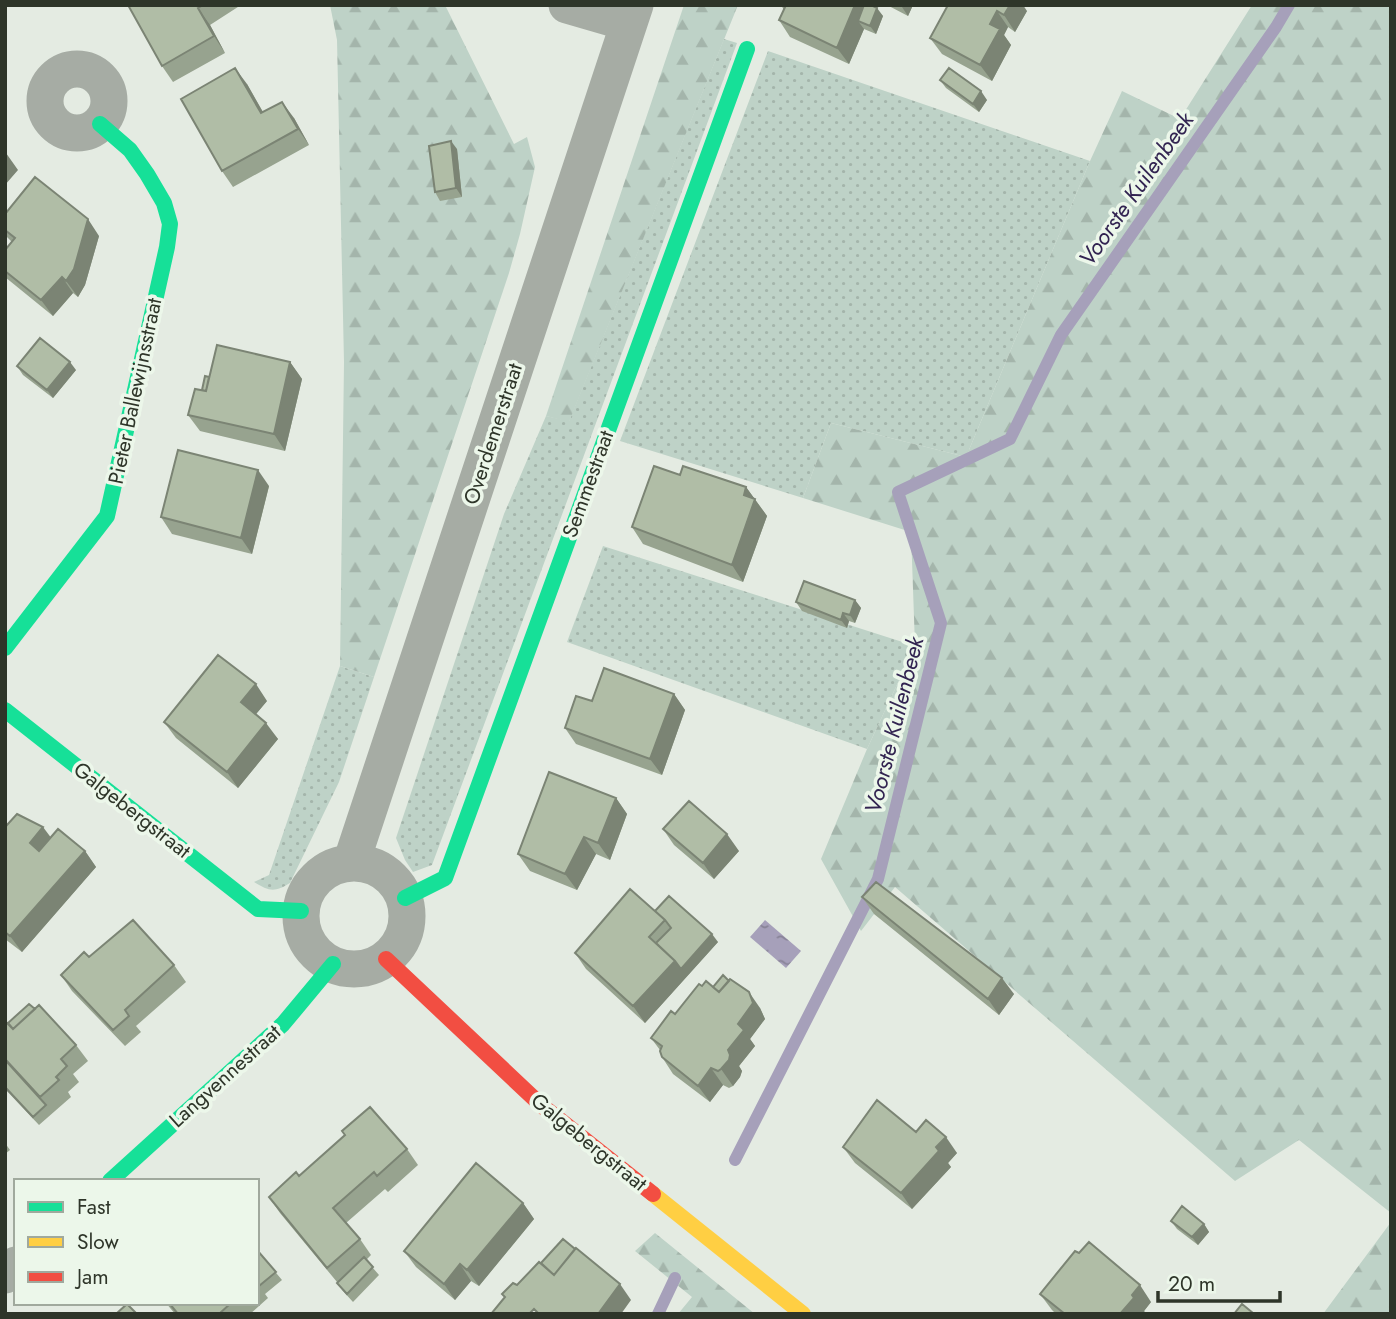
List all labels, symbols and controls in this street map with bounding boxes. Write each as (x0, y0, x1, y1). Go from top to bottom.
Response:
water label: Voorste Kuilenbeek (1070, 104, 1203, 273)
street label: Pieter Ballewijnsstraat (101, 295, 169, 487)
street label: Overdemerstraat (456, 359, 530, 509)
street label: Semmestraat (555, 426, 621, 542)
water label: Voorste Kuilenbeek (856, 632, 933, 817)
street label: Galgebergstraat (67, 755, 197, 865)
street label: Langvennestraat (163, 1018, 287, 1134)
street label: Galgebergstraat (525, 1086, 653, 1198)
legend (14, 1179, 259, 1305)
text: Fast (77, 1192, 110, 1222)
text: Slow (77, 1227, 119, 1257)
scale bar (1158, 1260, 1280, 1304)
text: Jam (74, 1262, 109, 1292)
text: 20 m (1168, 1269, 1215, 1299)

